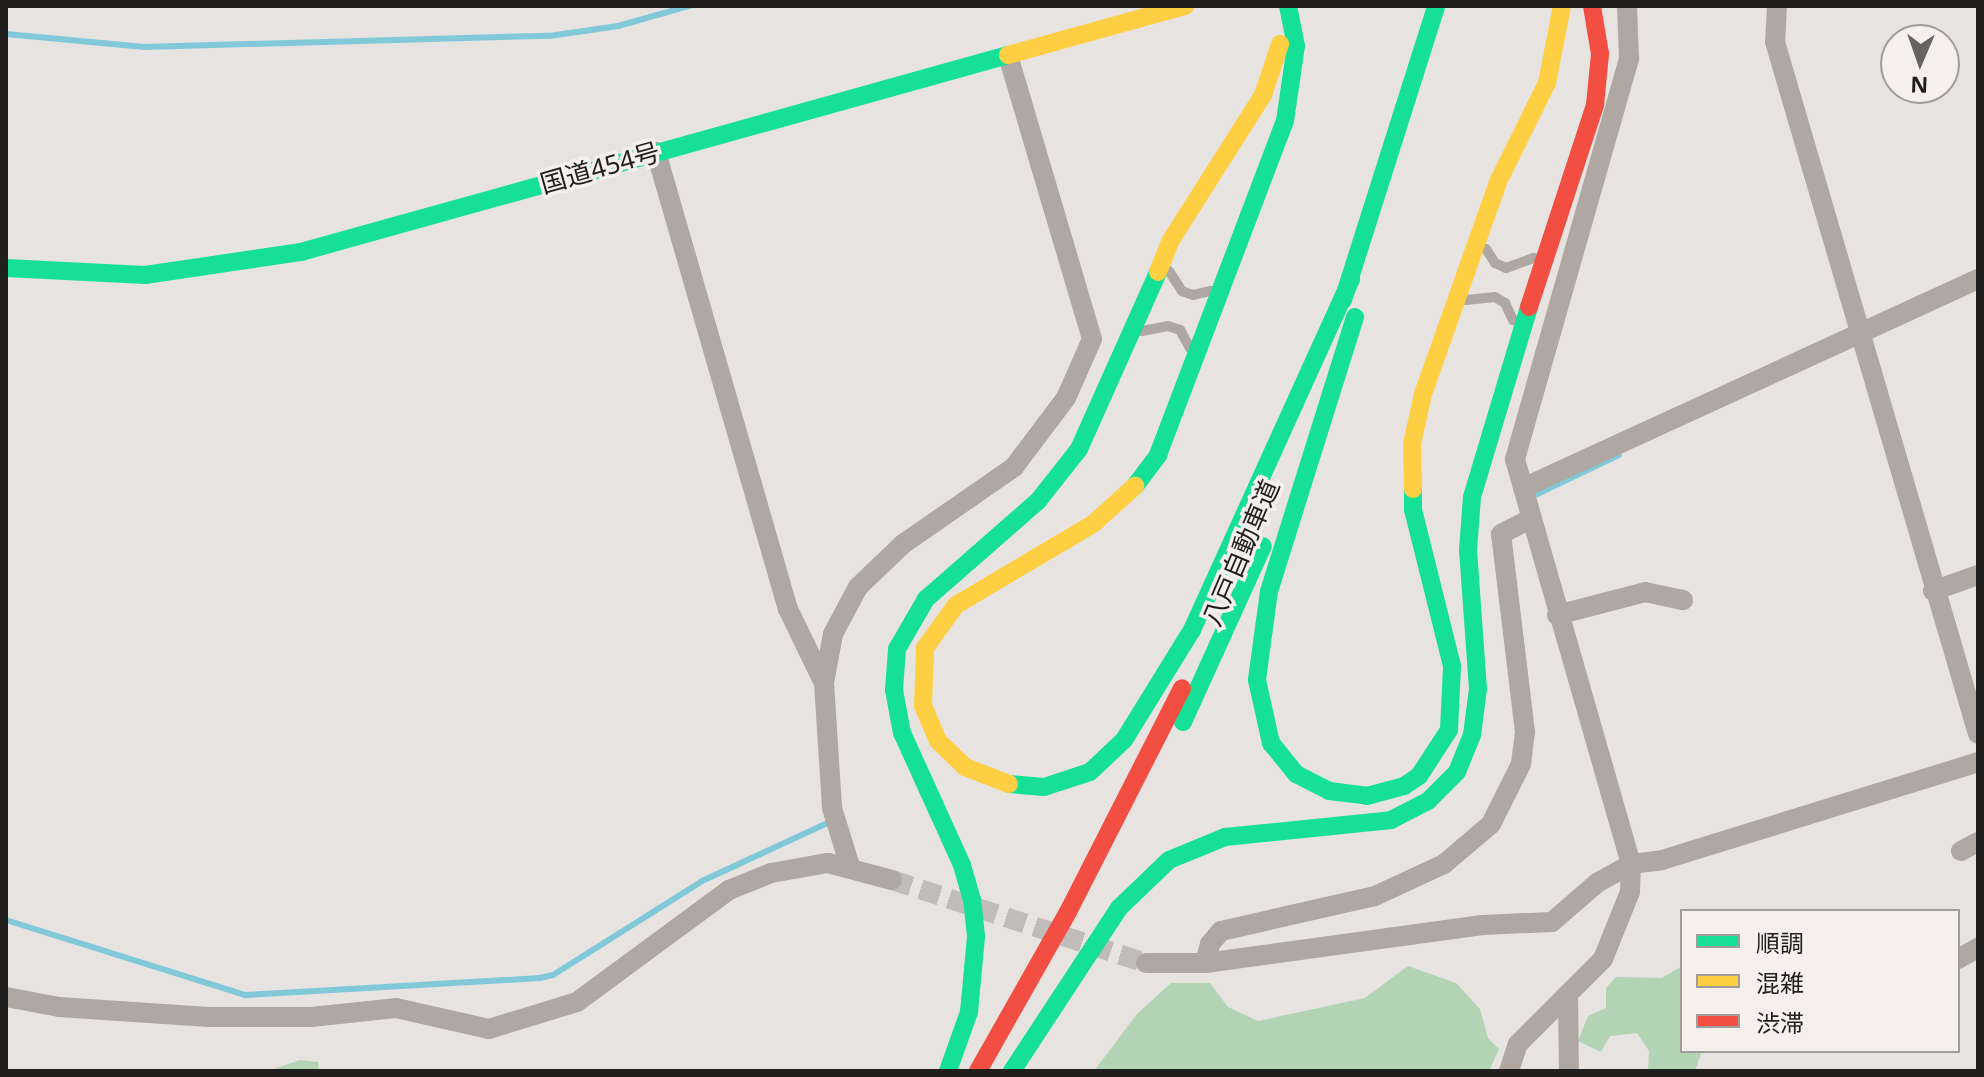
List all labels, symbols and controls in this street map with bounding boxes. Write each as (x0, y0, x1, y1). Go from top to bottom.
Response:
north arrow (1880, 24, 1960, 104)
text: N (1910, 71, 1929, 101)
street label: 国道454号 (537, 136, 663, 200)
street label: 八戸自動車道 (1196, 475, 1286, 631)
legend (1680, 909, 1960, 1053)
text: 順調 (1756, 926, 1804, 959)
text: 混雑 (1756, 966, 1804, 999)
text: 渋滞 (1756, 1006, 1804, 1039)

